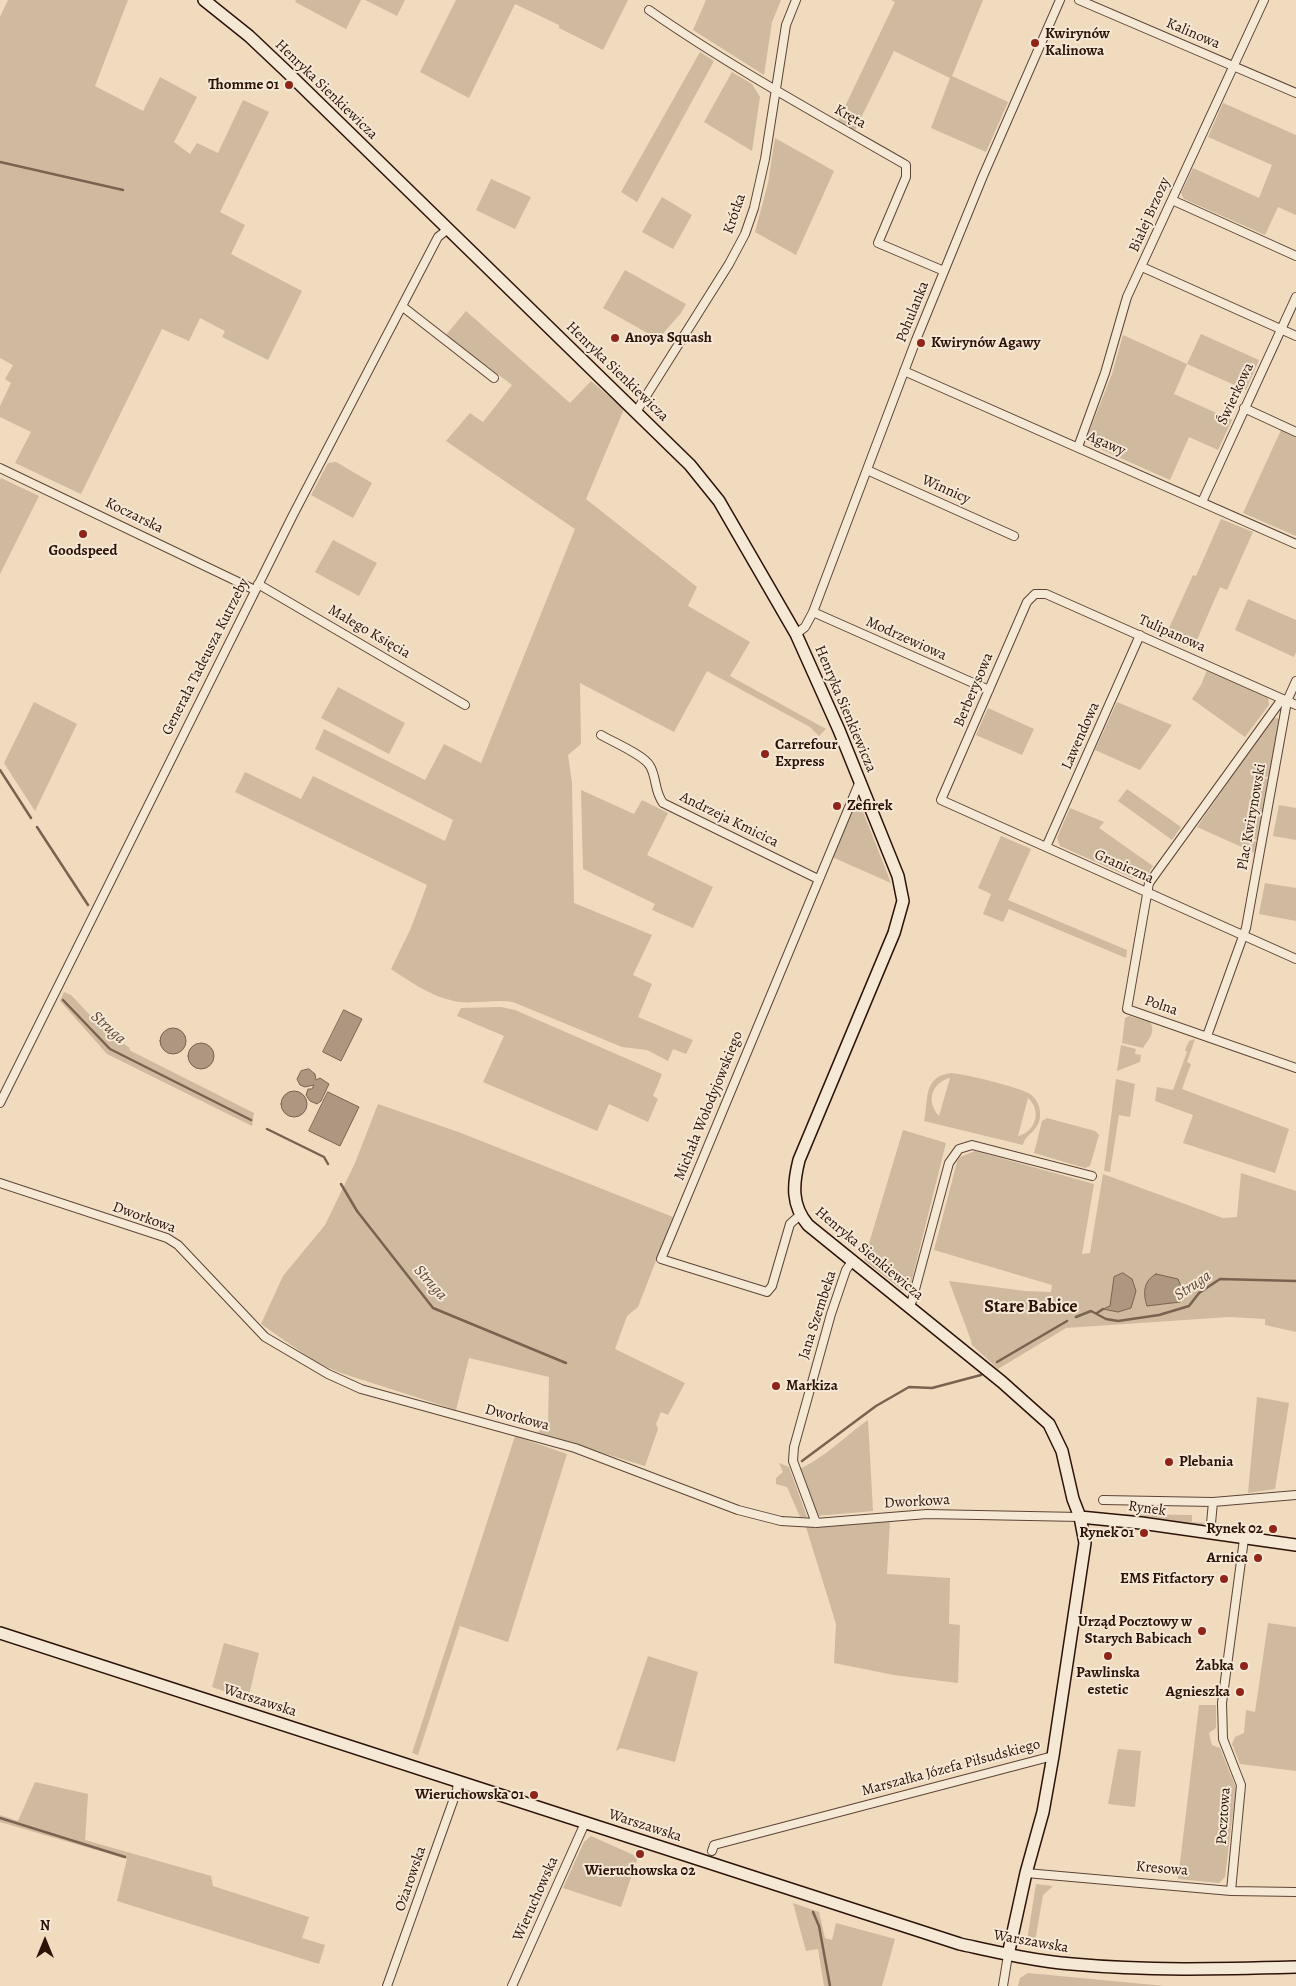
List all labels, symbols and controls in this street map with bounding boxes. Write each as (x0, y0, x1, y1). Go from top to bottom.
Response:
street label: Kalinowa (1163, 15, 1223, 53)
place label: Kwirynów Kalinowa (1045, 25, 1110, 60)
street label: Henryka Sienkiewicza (271, 36, 381, 144)
marker: Kwirynów Kalinowa (1029, 37, 1041, 49)
place label: Thomme 01 (208, 76, 279, 94)
marker: Thomme 01 (283, 79, 295, 91)
street label: Kręta (831, 101, 869, 133)
street label: Białej Brzozy (1126, 175, 1174, 255)
street label: Krótka (720, 191, 750, 237)
street label: Pohulanka (893, 279, 933, 345)
street label: Henryka Sienkiewicza (562, 318, 672, 426)
place label: Anoya Squash (625, 329, 712, 347)
marker: Anoya Squash (609, 332, 621, 344)
place label: Kwirynów Agawy (931, 334, 1040, 352)
marker: Kwirynów Agawy (915, 337, 927, 349)
street label: Świerkowa (1214, 360, 1258, 428)
street label: Agawy (1084, 428, 1128, 460)
street label: Winnicy (919, 471, 973, 509)
street label: Koczarska (102, 494, 166, 538)
marker: Goodspeed (77, 528, 89, 540)
place label: Goodspeed (48, 542, 118, 560)
street label: Generała Tadeusza Kutrzeby (159, 575, 253, 739)
street label: Małego Księcia (325, 601, 413, 663)
street label: Tulipanowa (1136, 611, 1208, 657)
street label: Modrzewiowa (863, 613, 949, 665)
street label: Henryka Sienkiewicza (810, 643, 880, 775)
street label: Berberysowa (950, 650, 998, 730)
street label: Lawendowa (1058, 699, 1104, 773)
place label: Carrefour Express (775, 736, 838, 771)
marker: Carrefour Express (759, 748, 771, 760)
street label: Plac Kwirynowski (1234, 762, 1270, 872)
street label: Andrzeja Kmicica (677, 788, 781, 852)
place label: Zefirek (847, 797, 892, 815)
marker: Zefirek (831, 800, 843, 812)
street label: Graniczna (1091, 846, 1157, 888)
street label: Polna (1142, 992, 1180, 1020)
water label: Struga (87, 1007, 129, 1049)
street label: Michała Wołodyjowskiego (671, 1029, 747, 1183)
street label: Dworkowa (110, 1198, 178, 1238)
street label: Henryka Sienkiewicza (811, 1203, 927, 1305)
water label: Struga (409, 1262, 451, 1304)
water label: Struga (1171, 1267, 1215, 1305)
street label: Jana Szembeka (795, 1268, 841, 1362)
district label: Stare Babice (984, 1297, 1078, 1319)
place label: Markiza (786, 1377, 838, 1395)
marker: Markiza (770, 1380, 782, 1392)
street label: Dworkowa (483, 1401, 551, 1435)
place label: Plebania (1179, 1453, 1233, 1471)
marker: Plebania (1163, 1456, 1175, 1468)
street label: Dworkowa (884, 1491, 950, 1513)
street label: Rynek (1127, 1497, 1167, 1521)
place label: Rynek 02 (1206, 1520, 1263, 1538)
marker: Rynek 02 (1267, 1523, 1279, 1535)
place label: Rynek 01 (1079, 1524, 1134, 1542)
marker: Rynek 01 (1138, 1527, 1150, 1539)
place label: Arnica (1206, 1549, 1248, 1567)
marker: Arnica (1252, 1552, 1264, 1564)
place label: EMS Fitfactory (1120, 1570, 1214, 1588)
marker: EMS Fitfactory (1218, 1573, 1230, 1585)
place label: Urząd Pocztowy w Starych Babicach (1078, 1613, 1192, 1648)
marker: Urząd Pocztowy w Starych Babicach (1196, 1625, 1208, 1637)
marker: Pawlinska estetic (1102, 1650, 1114, 1662)
place label: Żabka (1196, 1657, 1234, 1675)
marker: Żabka (1238, 1660, 1250, 1672)
place label: Pawlinska estetic (1076, 1664, 1140, 1699)
street label: Warszawska (221, 1681, 299, 1721)
place label: Agnieszka (1165, 1683, 1230, 1701)
marker: Agnieszka (1234, 1686, 1246, 1698)
street label: Marszałka Józefa Piłsudskiego (860, 1735, 1042, 1801)
place label: Wieruchowska 01 (415, 1786, 524, 1804)
street label: Pocztowa (1213, 1787, 1235, 1845)
marker: Wieruchowska 01 (528, 1789, 540, 1801)
street label: Warszawska (606, 1806, 684, 1846)
street label: Ożarowska (391, 1844, 431, 1914)
marker: Wieruchowska 02 (634, 1848, 646, 1860)
street label: Wieruchowska (509, 1854, 563, 1944)
street label: Kresowa (1135, 1858, 1189, 1880)
place label: Wieruchowska 02 (585, 1862, 695, 1880)
north arrow (20, 1916, 70, 1966)
text: N (40, 1916, 50, 1935)
street label: Warszawska (992, 1927, 1070, 1957)

